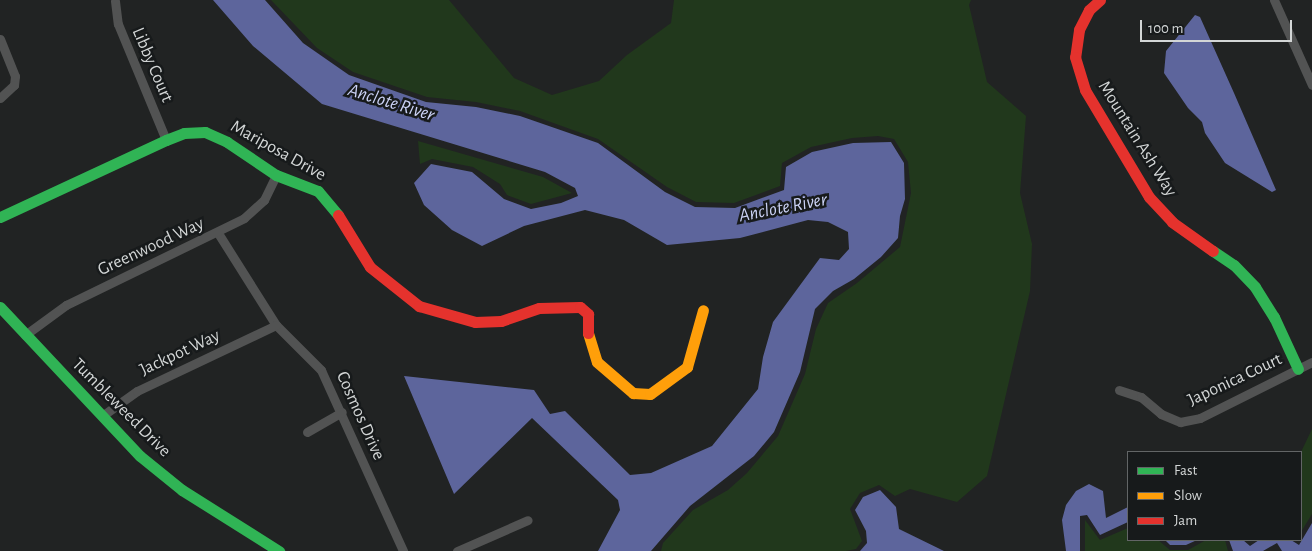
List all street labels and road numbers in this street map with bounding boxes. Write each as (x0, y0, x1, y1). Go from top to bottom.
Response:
street label: Libby Court (127, 24, 177, 106)
street label: Mountain Ash Way (1093, 77, 1181, 201)
street label: Mariposa Drive (227, 116, 329, 186)
street label: Greenwood Way (95, 213, 207, 281)
street label: Jackpot Way (136, 325, 224, 381)
street label: Japonica Court (1184, 349, 1286, 411)
street label: Tumbleweed Drive (67, 354, 175, 462)
street label: Cosmos Drive (331, 368, 389, 464)

